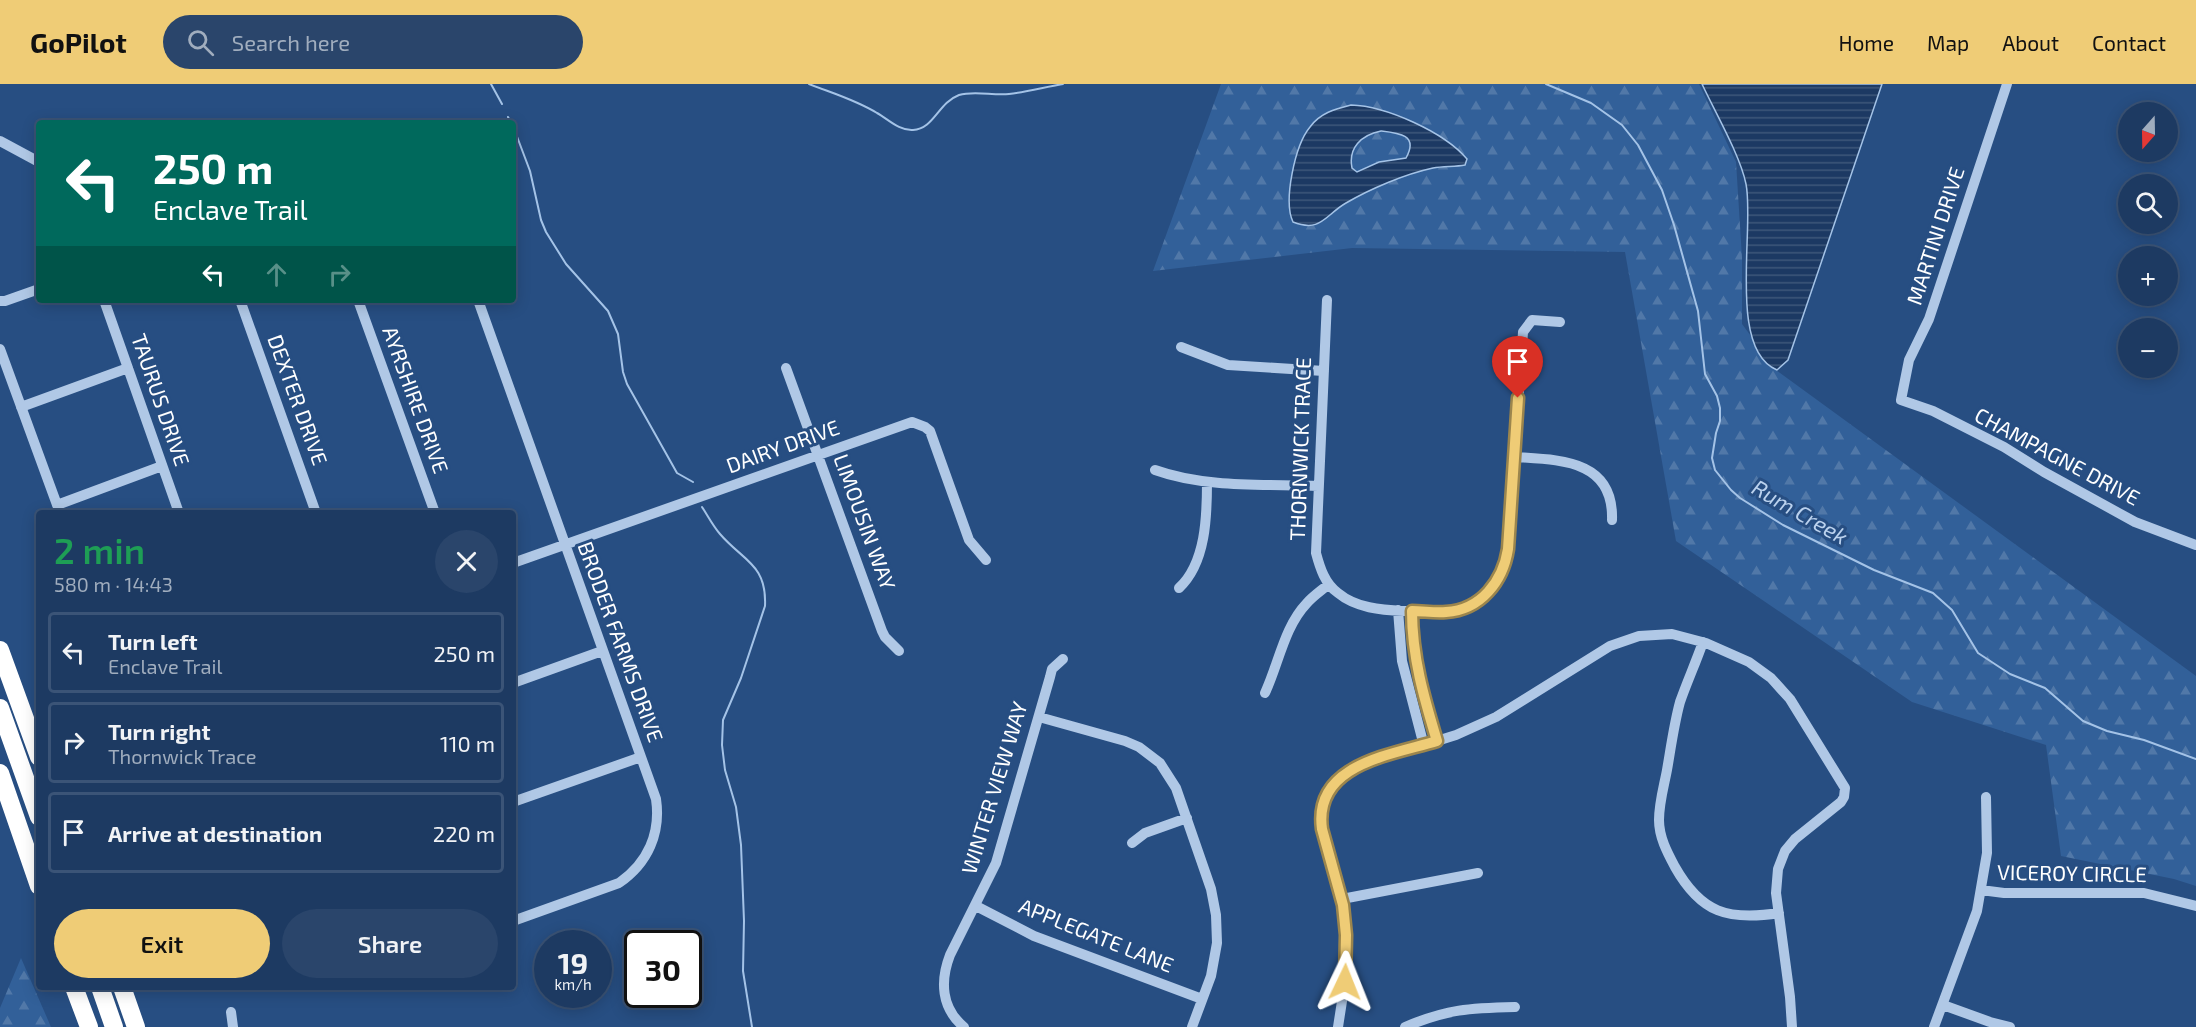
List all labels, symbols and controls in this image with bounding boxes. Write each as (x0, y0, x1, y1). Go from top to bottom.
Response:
search box (163, 15, 583, 69)
text: GoPilot (30, 25, 127, 59)
icon: search (184, 26, 217, 59)
text: Search here (232, 29, 350, 55)
text: Home (1838, 30, 1894, 55)
text: Map (1927, 30, 1969, 55)
text: About (2002, 30, 2059, 55)
text: Contact (2092, 30, 2166, 55)
north arrow (2118, 102, 2178, 162)
map controls (2118, 102, 2178, 378)
text: 250 m (153, 142, 273, 192)
icon: left (54, 144, 132, 222)
street label: MARTINI DRIVE (1900, 163, 1969, 308)
button: search (2118, 174, 2178, 234)
text: Enclave Trail (153, 193, 307, 225)
button: + (2118, 246, 2178, 306)
icon: left (197, 258, 230, 291)
icon: ahead (260, 258, 293, 291)
icon: right (323, 258, 356, 291)
button: − (2118, 318, 2178, 378)
street label: AYRSHIRE DRIVE (378, 323, 455, 476)
street label: TAURUS DRIVE (127, 330, 196, 469)
street label: DEXTER DRIVE (263, 331, 334, 468)
pin (1492, 336, 1543, 398)
icon: arrive (1501, 345, 1534, 378)
street label: THORNWICK TRACE (1284, 357, 1315, 541)
street label: CHAMPAGNE DRIVE (1971, 402, 2145, 510)
street label: DAIRY DRIVE (723, 414, 842, 478)
street label: LIMOUSIN WAY (829, 450, 902, 593)
water label: Rum Creek (1748, 473, 1853, 549)
text: 2 min (54, 528, 145, 571)
button: close (435, 530, 498, 593)
street label: BRODER FARMS DRIVE (573, 538, 669, 745)
text: 580 m · 14:43 (54, 572, 173, 596)
text: Turn left (108, 628, 197, 654)
icon: left (57, 636, 90, 669)
text: 250 m (433, 640, 495, 666)
text: Enclave Trail (108, 654, 222, 678)
street label: WINTER VIEW WAY (955, 698, 1032, 877)
text: Turn right (108, 718, 210, 744)
icon: right (57, 726, 90, 759)
text: 110 m (440, 730, 495, 756)
text: Thornwick Trace (108, 744, 257, 768)
icon: arrive (57, 816, 90, 849)
text: Arrive at destination (108, 820, 322, 846)
text: 220 m (433, 820, 495, 846)
street label: VICEROY CIRCLE (1997, 859, 2147, 886)
street label: APPLEGATE LANE (1016, 892, 1177, 977)
button: Exit (54, 909, 270, 978)
button: Share (282, 909, 498, 978)
speed limit sign: 30 (624, 930, 702, 1008)
text: 19 (558, 944, 588, 980)
position arrow (1313, 950, 1377, 1014)
text: km/h (554, 975, 592, 993)

